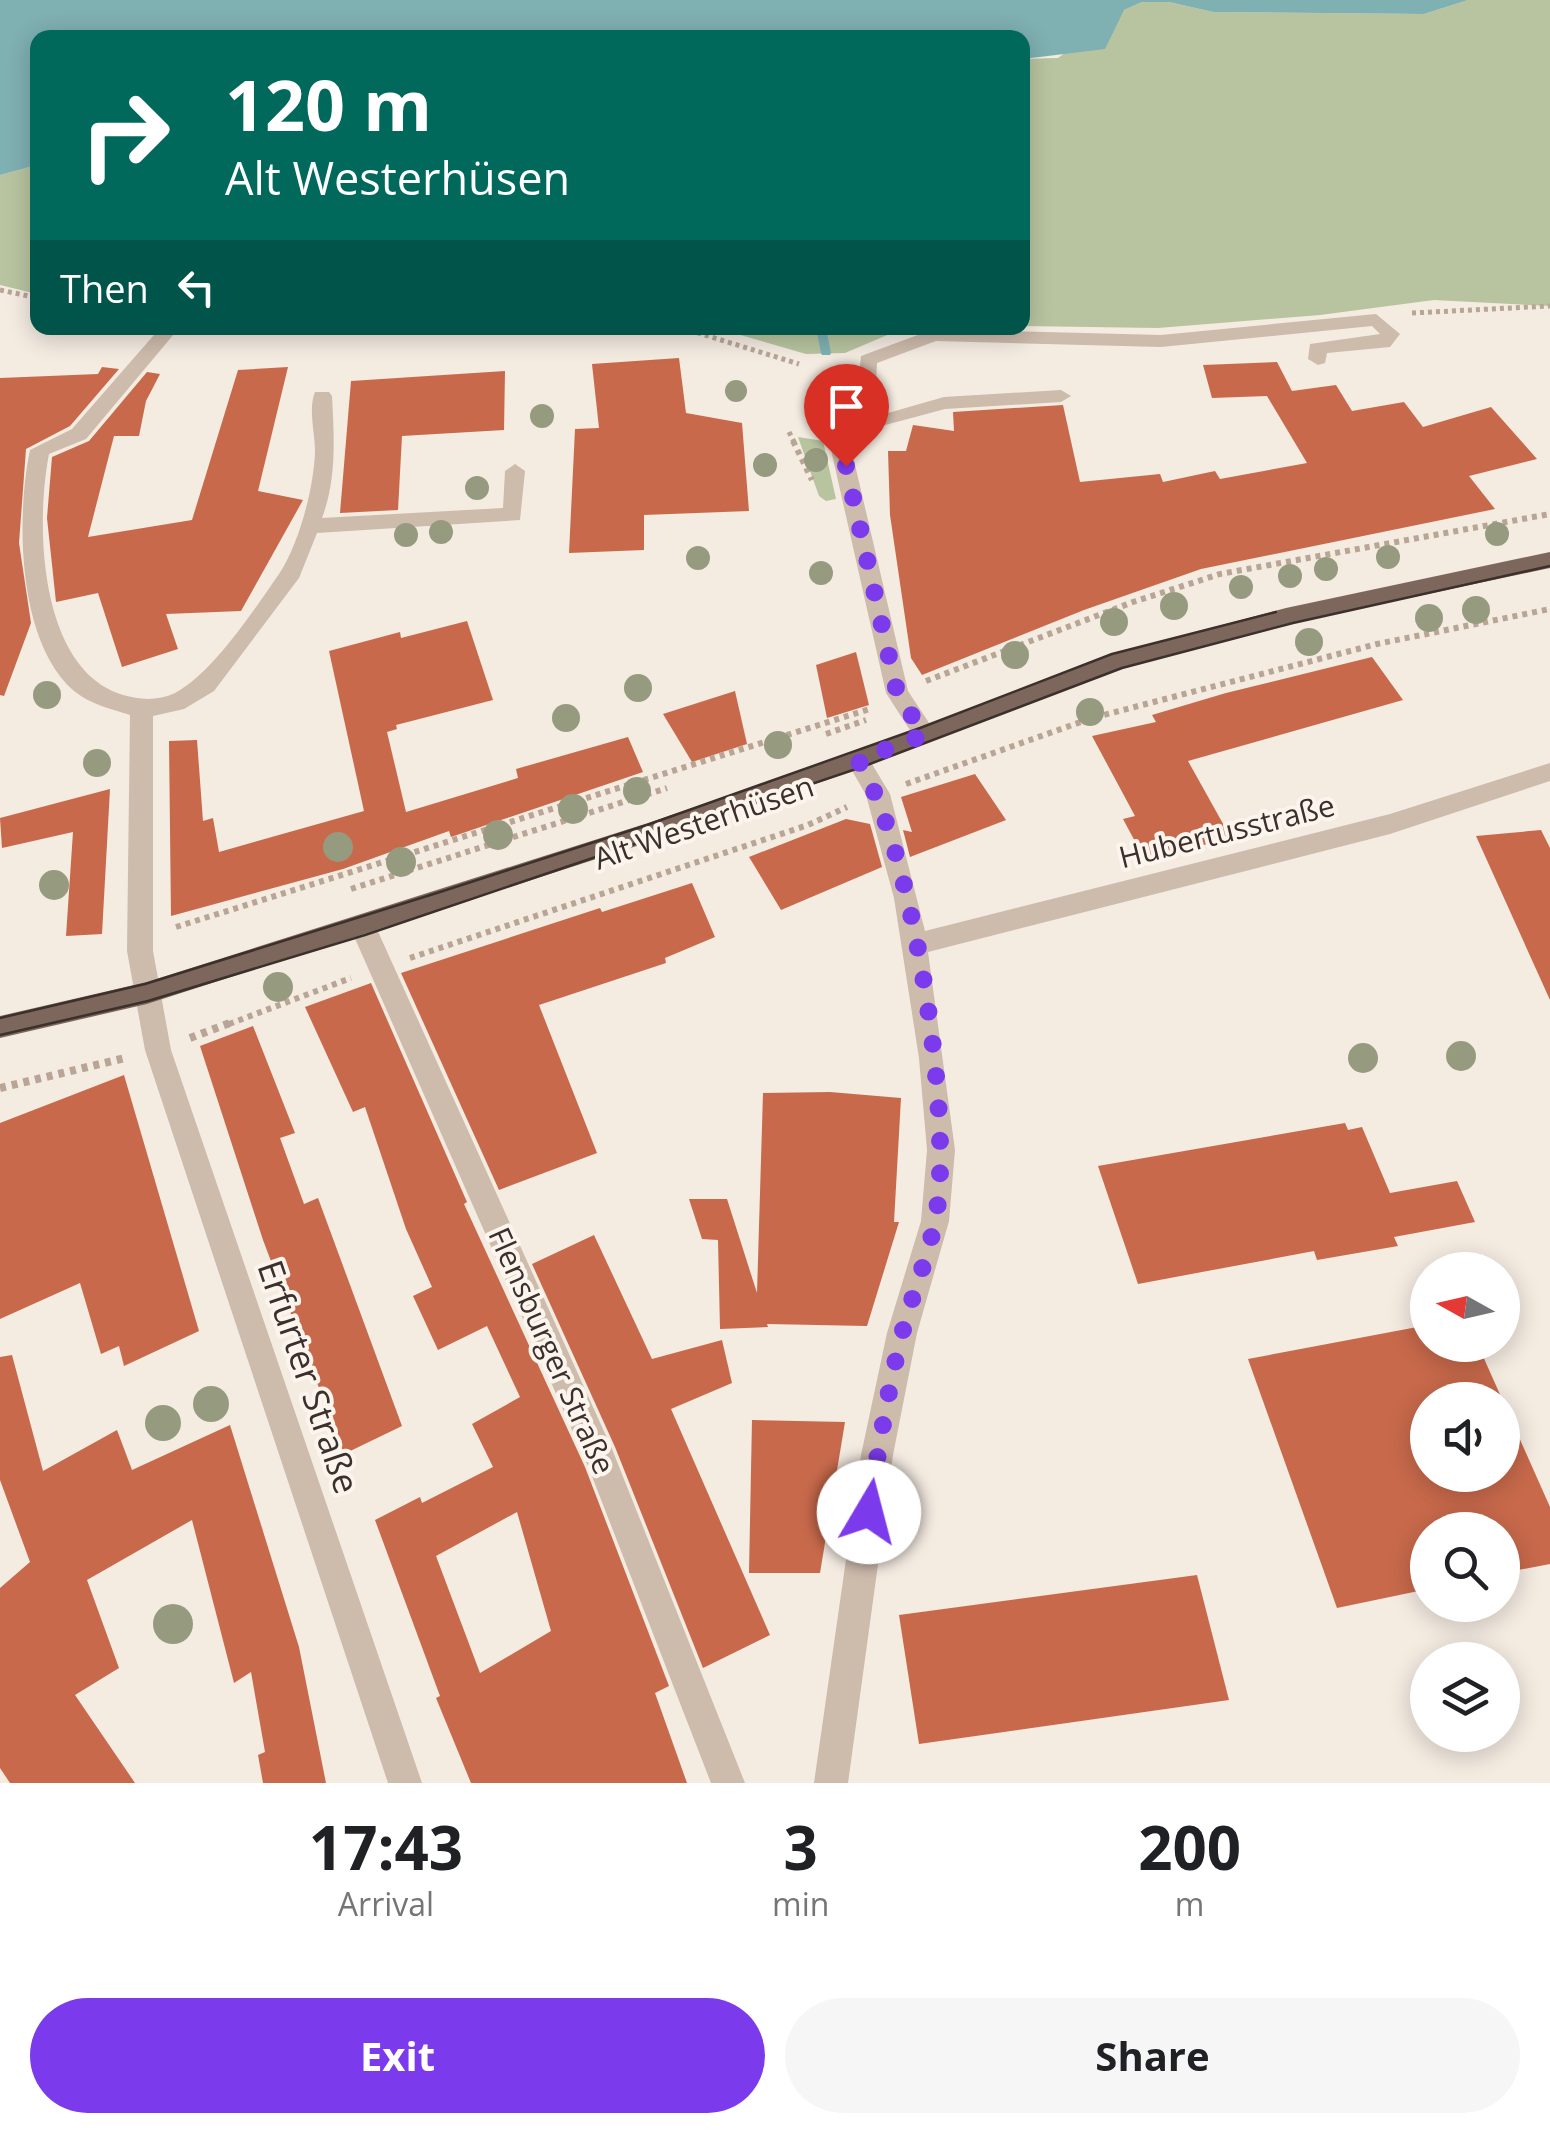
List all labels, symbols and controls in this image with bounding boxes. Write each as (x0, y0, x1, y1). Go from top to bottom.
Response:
text: 120 m (225, 56, 432, 152)
icon: right (60, 70, 190, 200)
text: Alt Westerhüsen (225, 147, 570, 208)
icon: left (169, 260, 224, 315)
text: Then (60, 262, 149, 314)
pin (804, 364, 889, 467)
icon: arrive (819, 379, 874, 434)
street label: Alt Westerhüsen (588, 765, 819, 878)
street label: Hubertusstraße (1115, 784, 1339, 877)
street label: Flensburger Straße (479, 1220, 625, 1480)
north arrow (1410, 1252, 1520, 1362)
map controls (1410, 1252, 1520, 1752)
street label: Erfurter Straße (248, 1254, 371, 1499)
button: sound (1410, 1382, 1520, 1492)
position arrow (817, 1460, 921, 1564)
button: search (1410, 1512, 1520, 1622)
button: layers (1410, 1642, 1520, 1752)
text: 17:43 (309, 1806, 463, 1888)
text: 3 (784, 1806, 818, 1888)
text: 200 (1138, 1806, 1241, 1888)
text: Arrival (338, 1882, 434, 1925)
text: min (772, 1882, 829, 1925)
text: m (1175, 1882, 1204, 1925)
button: Exit (30, 1998, 765, 2113)
button: Share (785, 1998, 1520, 2113)

